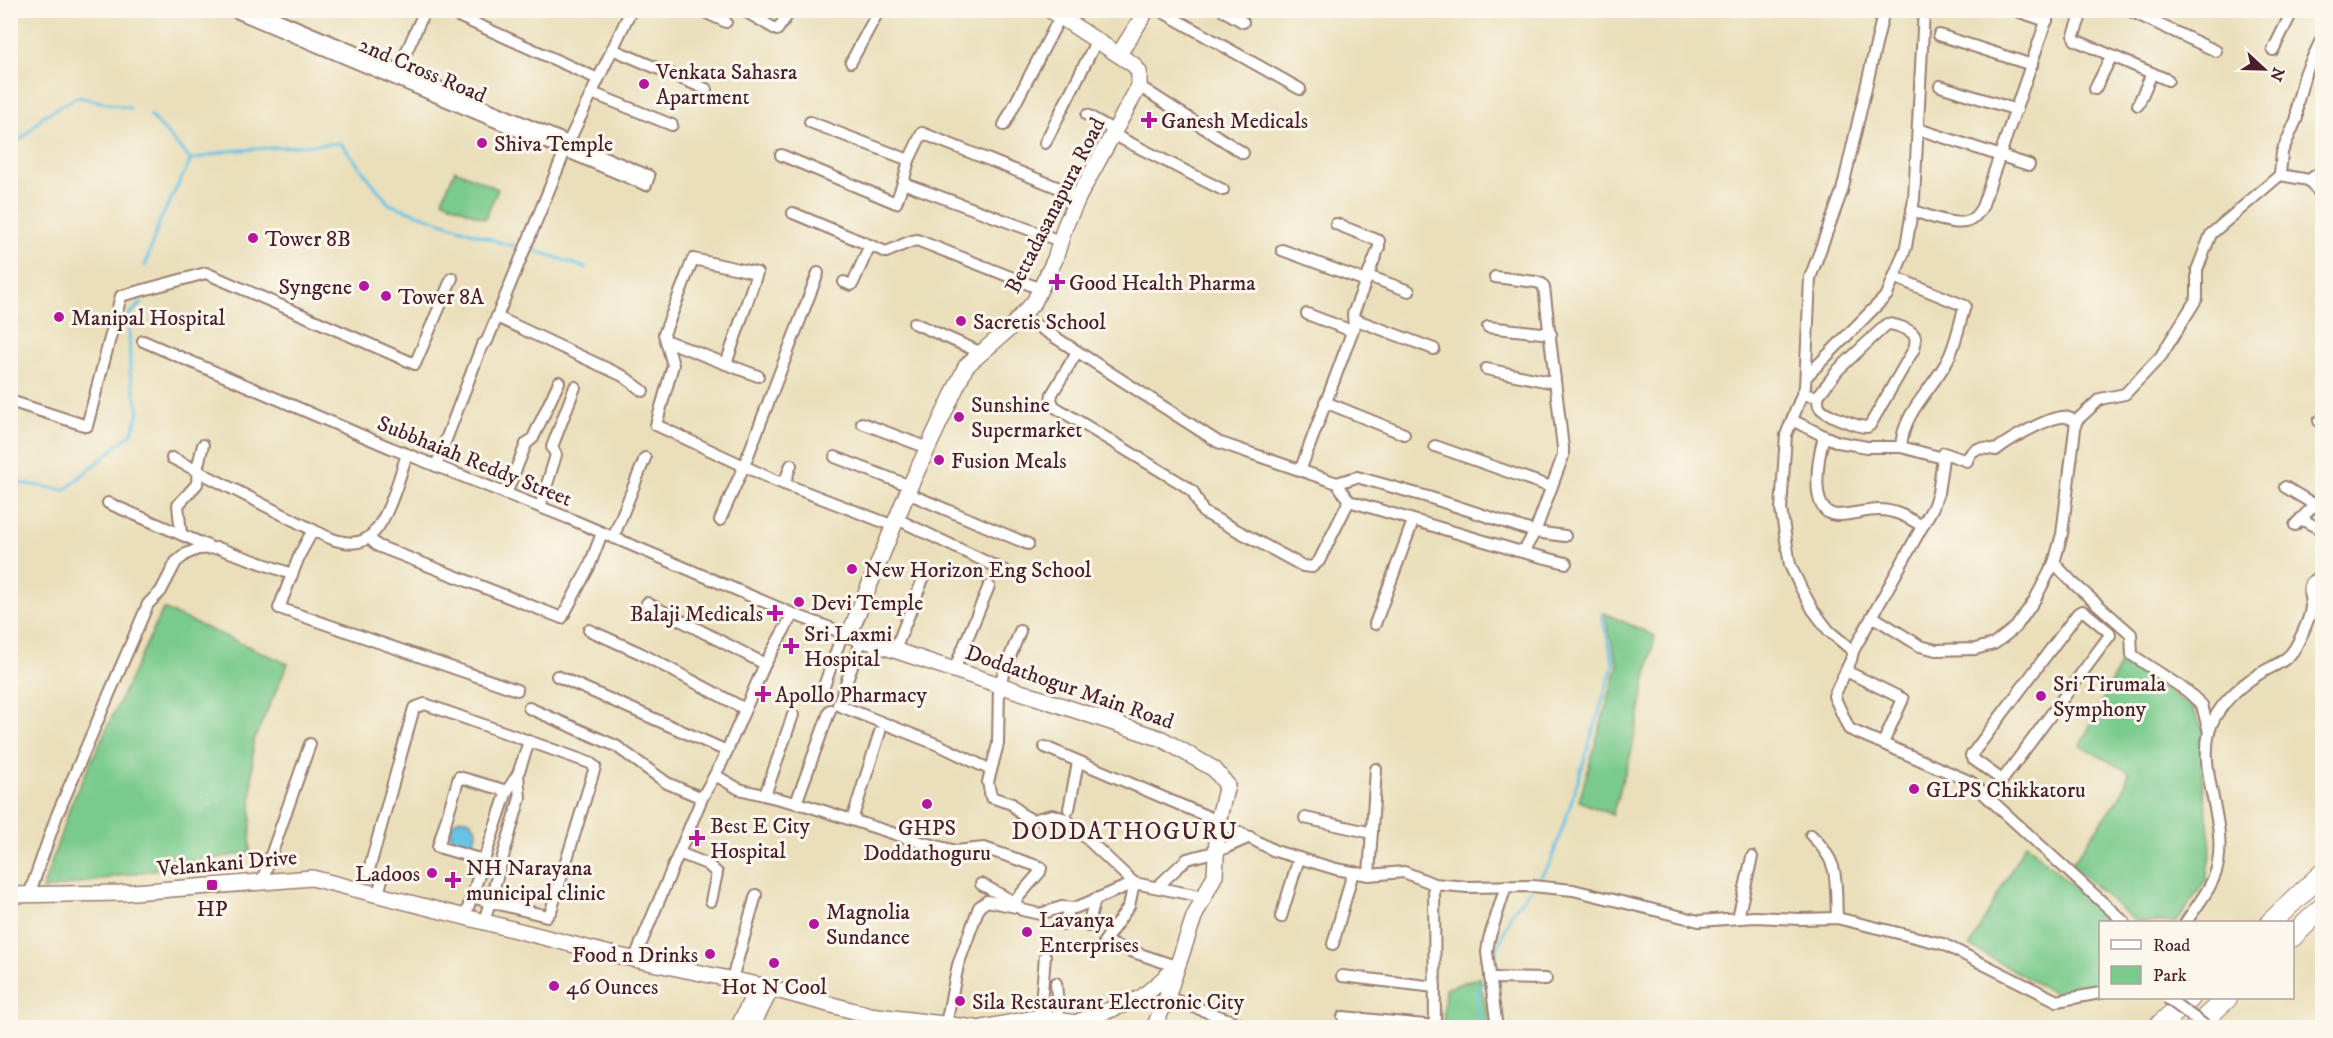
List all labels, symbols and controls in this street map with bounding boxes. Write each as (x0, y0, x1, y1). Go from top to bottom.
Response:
street label: 2nd Cross Road (354, 31, 490, 109)
north arrow (2234, 39, 2294, 99)
place label: Venkata Sahasra Apartment (655, 59, 798, 111)
text: N (2265, 64, 2289, 84)
marker: Venkata Sahasra Apartment (637, 77, 651, 91)
place label: Ganesh Medicals (1161, 108, 1308, 135)
street label: Bettadasanapura Road (999, 113, 1111, 298)
marker: Ganesh Medicals (1142, 113, 1156, 127)
place label: Shiva Temple (494, 131, 613, 158)
marker: Shiva Temple (475, 136, 489, 150)
place label: Tower 8B (265, 226, 351, 253)
marker: Tower 8B (246, 231, 260, 245)
place label: Good Health Pharma (1069, 270, 1256, 297)
place label: Syngene (278, 274, 352, 301)
marker: Good Health Pharma (1050, 275, 1064, 289)
marker: Syngene (357, 279, 371, 293)
place label: Tower 8A (398, 284, 485, 311)
marker: Tower 8A (379, 289, 393, 303)
place label: Manipal Hospital (71, 305, 226, 332)
place label: Sacretis School (973, 309, 1106, 336)
marker: Manipal Hospital (52, 310, 66, 324)
marker: Sacretis School (954, 314, 968, 328)
place label: Sunshine Supermarket (971, 392, 1082, 444)
street label: Subbhaiah Reddy Street (373, 410, 576, 513)
marker: Sunshine Supermarket (952, 410, 966, 424)
place label: Fusion Meals (951, 448, 1067, 475)
marker: Fusion Meals (932, 453, 946, 467)
place label: New Horizon Eng School (864, 557, 1092, 584)
marker: New Horizon Eng School (845, 562, 859, 576)
place label: Devi Temple (811, 590, 923, 617)
marker: Devi Temple (792, 595, 806, 609)
place label: Balaji Medicals (630, 601, 763, 628)
marker: Balaji Medicals (768, 606, 782, 620)
place label: Sri Laxmi Hospital (804, 621, 892, 673)
marker: Sri Laxmi Hospital (782, 637, 800, 655)
street label: Doddathogur Main Road (962, 639, 1177, 736)
place label: Sri Tirumala Symphony (2053, 671, 2167, 723)
place label: Apollo Pharmacy (775, 682, 927, 709)
marker: Apollo Pharmacy (756, 687, 770, 701)
marker: Sri Tirumala Symphony (2034, 689, 2048, 703)
place label: GLPS Chikkatoru (1926, 777, 2086, 804)
marker: GLPS Chikkatoru (1907, 782, 1921, 796)
marker: GHPS Doddathoguru (920, 797, 934, 811)
place label: Best E City Hospital (710, 813, 811, 865)
place label: GHPS Doddathoguru (863, 815, 991, 867)
district label: DODDATHOGURU (1011, 817, 1239, 847)
marker: Best E City Hospital (688, 829, 706, 847)
street label: Velankani Drive (155, 844, 298, 883)
place label: NH Narayana municipal clinic (466, 855, 605, 907)
place label: Ladoos (355, 861, 420, 888)
marker: Ladoos (425, 866, 439, 880)
marker: NH Narayana municipal clinic (444, 871, 462, 889)
marker: HP (205, 878, 219, 892)
place label: HP (196, 896, 228, 923)
place label: Magnolia Sundance (826, 899, 910, 951)
place label: Lavanya Enterprises (1039, 907, 1139, 959)
marker: Magnolia Sundance (807, 917, 821, 931)
legend (2099, 921, 2294, 999)
marker: Lavanya Enterprises (1020, 925, 1034, 939)
text: Road (2153, 935, 2190, 957)
place label: Food n Drinks (572, 942, 698, 969)
marker: Food n Drinks (703, 947, 717, 961)
marker: Hot N Cool (767, 956, 781, 970)
text: Park (2153, 965, 2187, 987)
place label: 46 Ounces (566, 974, 658, 1001)
place label: Hot N Cool (721, 974, 827, 1001)
marker: 46 Ounces (547, 979, 561, 993)
place label: Sila Restaurant Electronic City (972, 989, 1245, 1016)
marker: Sila Restaurant Electronic City (953, 994, 967, 1008)

